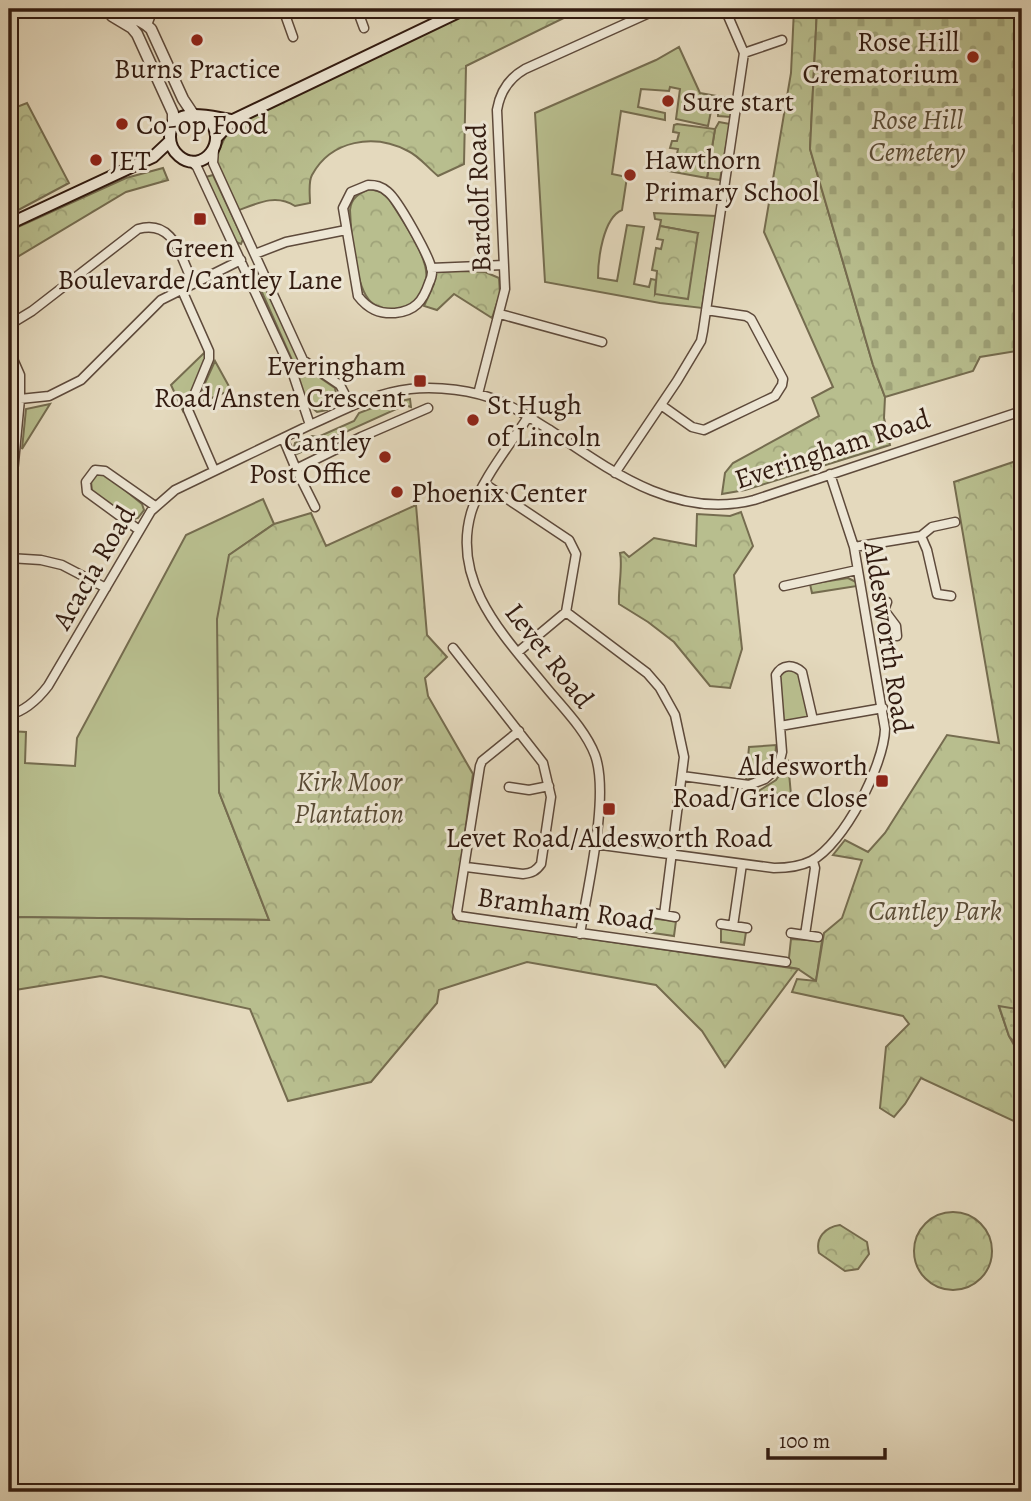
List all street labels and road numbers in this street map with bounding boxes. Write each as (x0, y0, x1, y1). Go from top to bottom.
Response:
street label: Bardolf Road (457, 122, 501, 273)
street label: Everingham Road (730, 399, 936, 498)
street label: Acacia Road (43, 498, 145, 637)
street label: Aldesworth Road (854, 538, 922, 737)
street label: Levet Road (496, 595, 603, 717)
street label: Bramham Road (475, 878, 658, 940)

